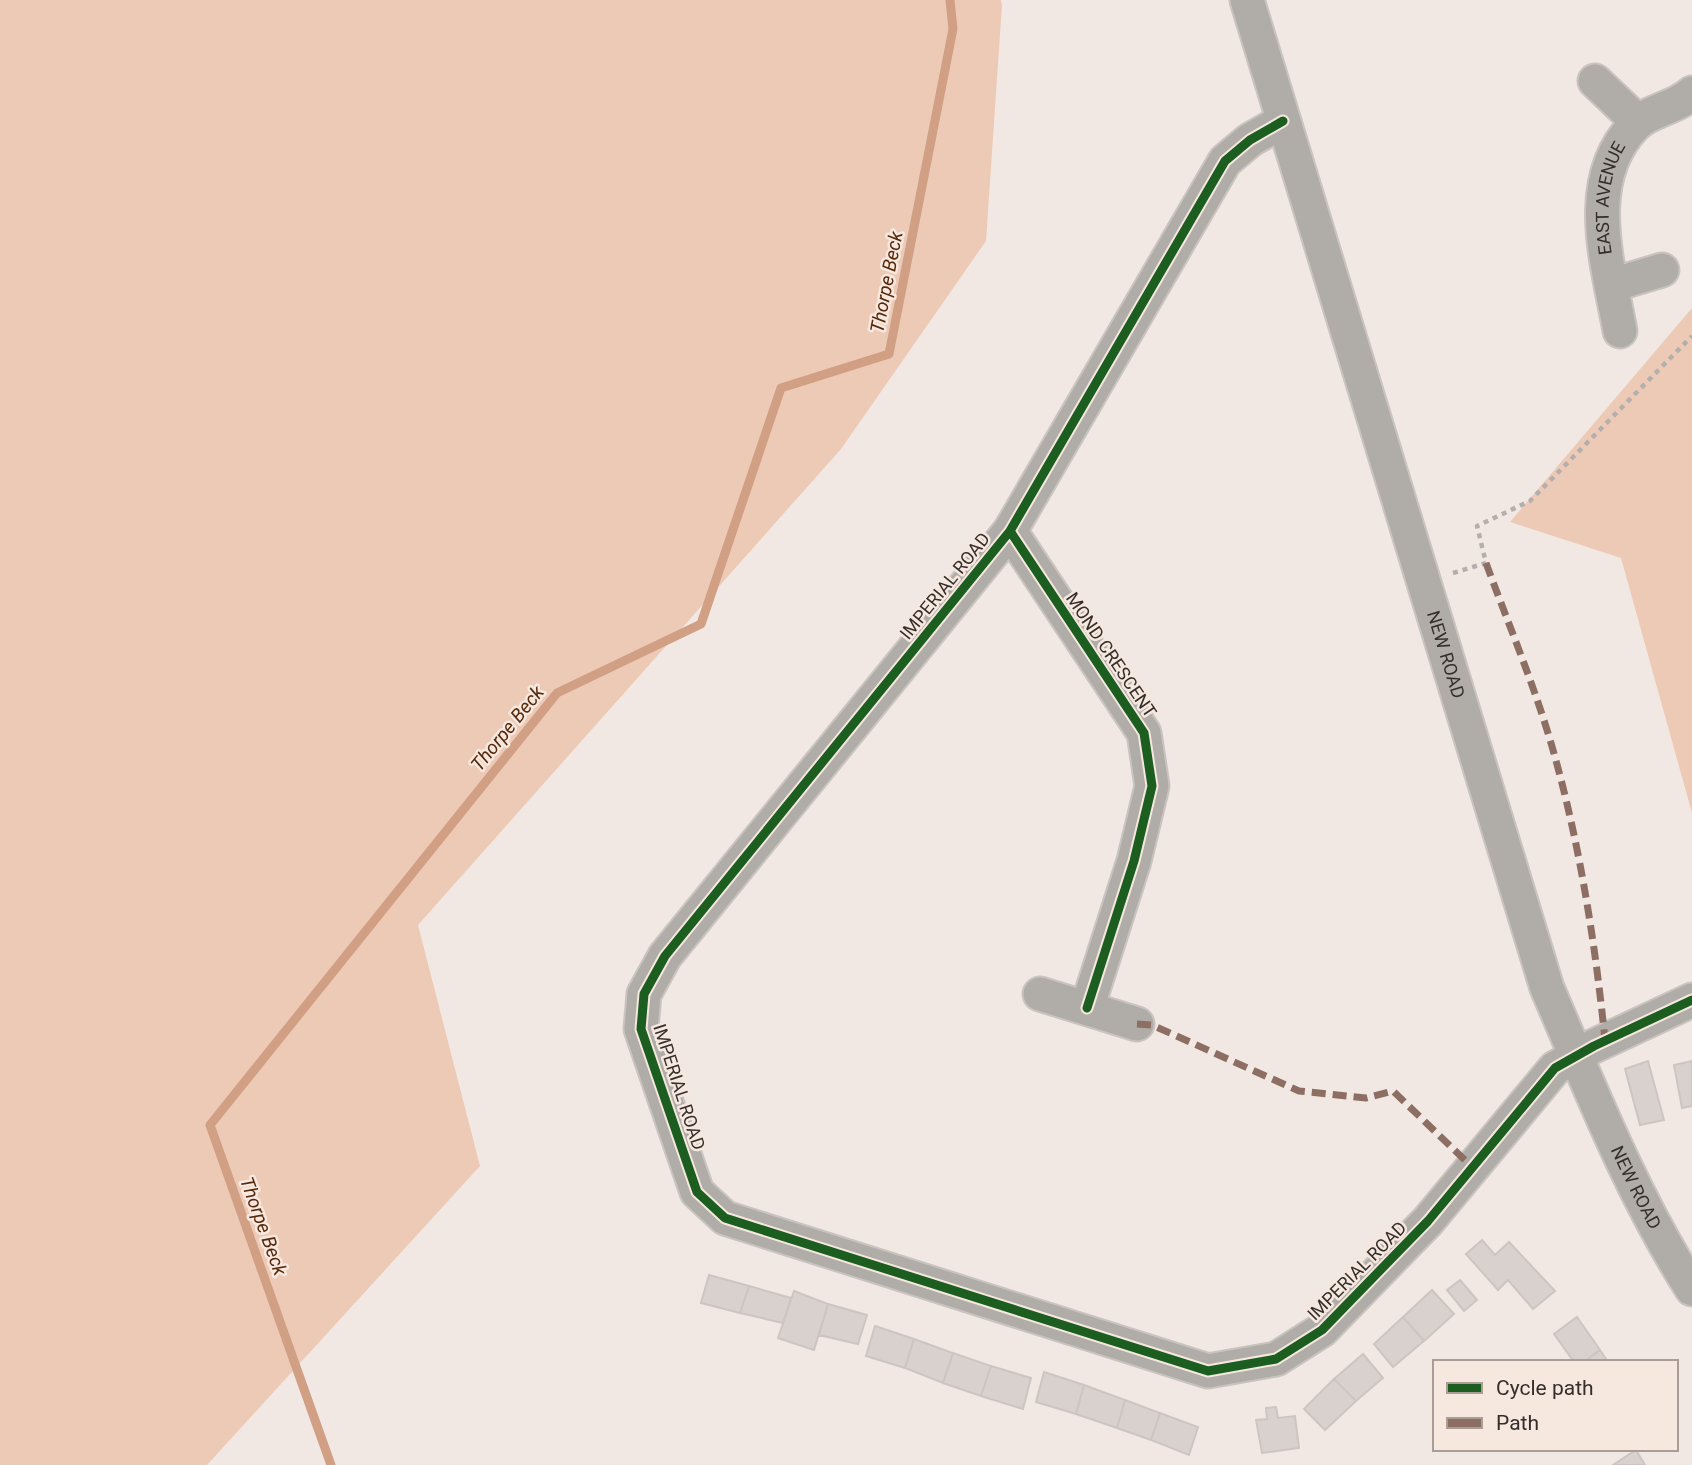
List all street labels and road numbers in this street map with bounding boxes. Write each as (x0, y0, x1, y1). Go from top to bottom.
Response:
street label: EAST AVENUE (1591, 138, 1629, 256)
street label: IMPERIAL ROAD (895, 528, 994, 643)
street label: MOND CRESCENT (1062, 588, 1161, 721)
street label: NEW ROAD (1423, 608, 1469, 701)
street label: IMPERIAL ROAD (649, 1021, 710, 1152)
street label: NEW ROAD (1607, 1142, 1666, 1233)
street label: IMPERIAL ROAD (1303, 1217, 1410, 1324)

